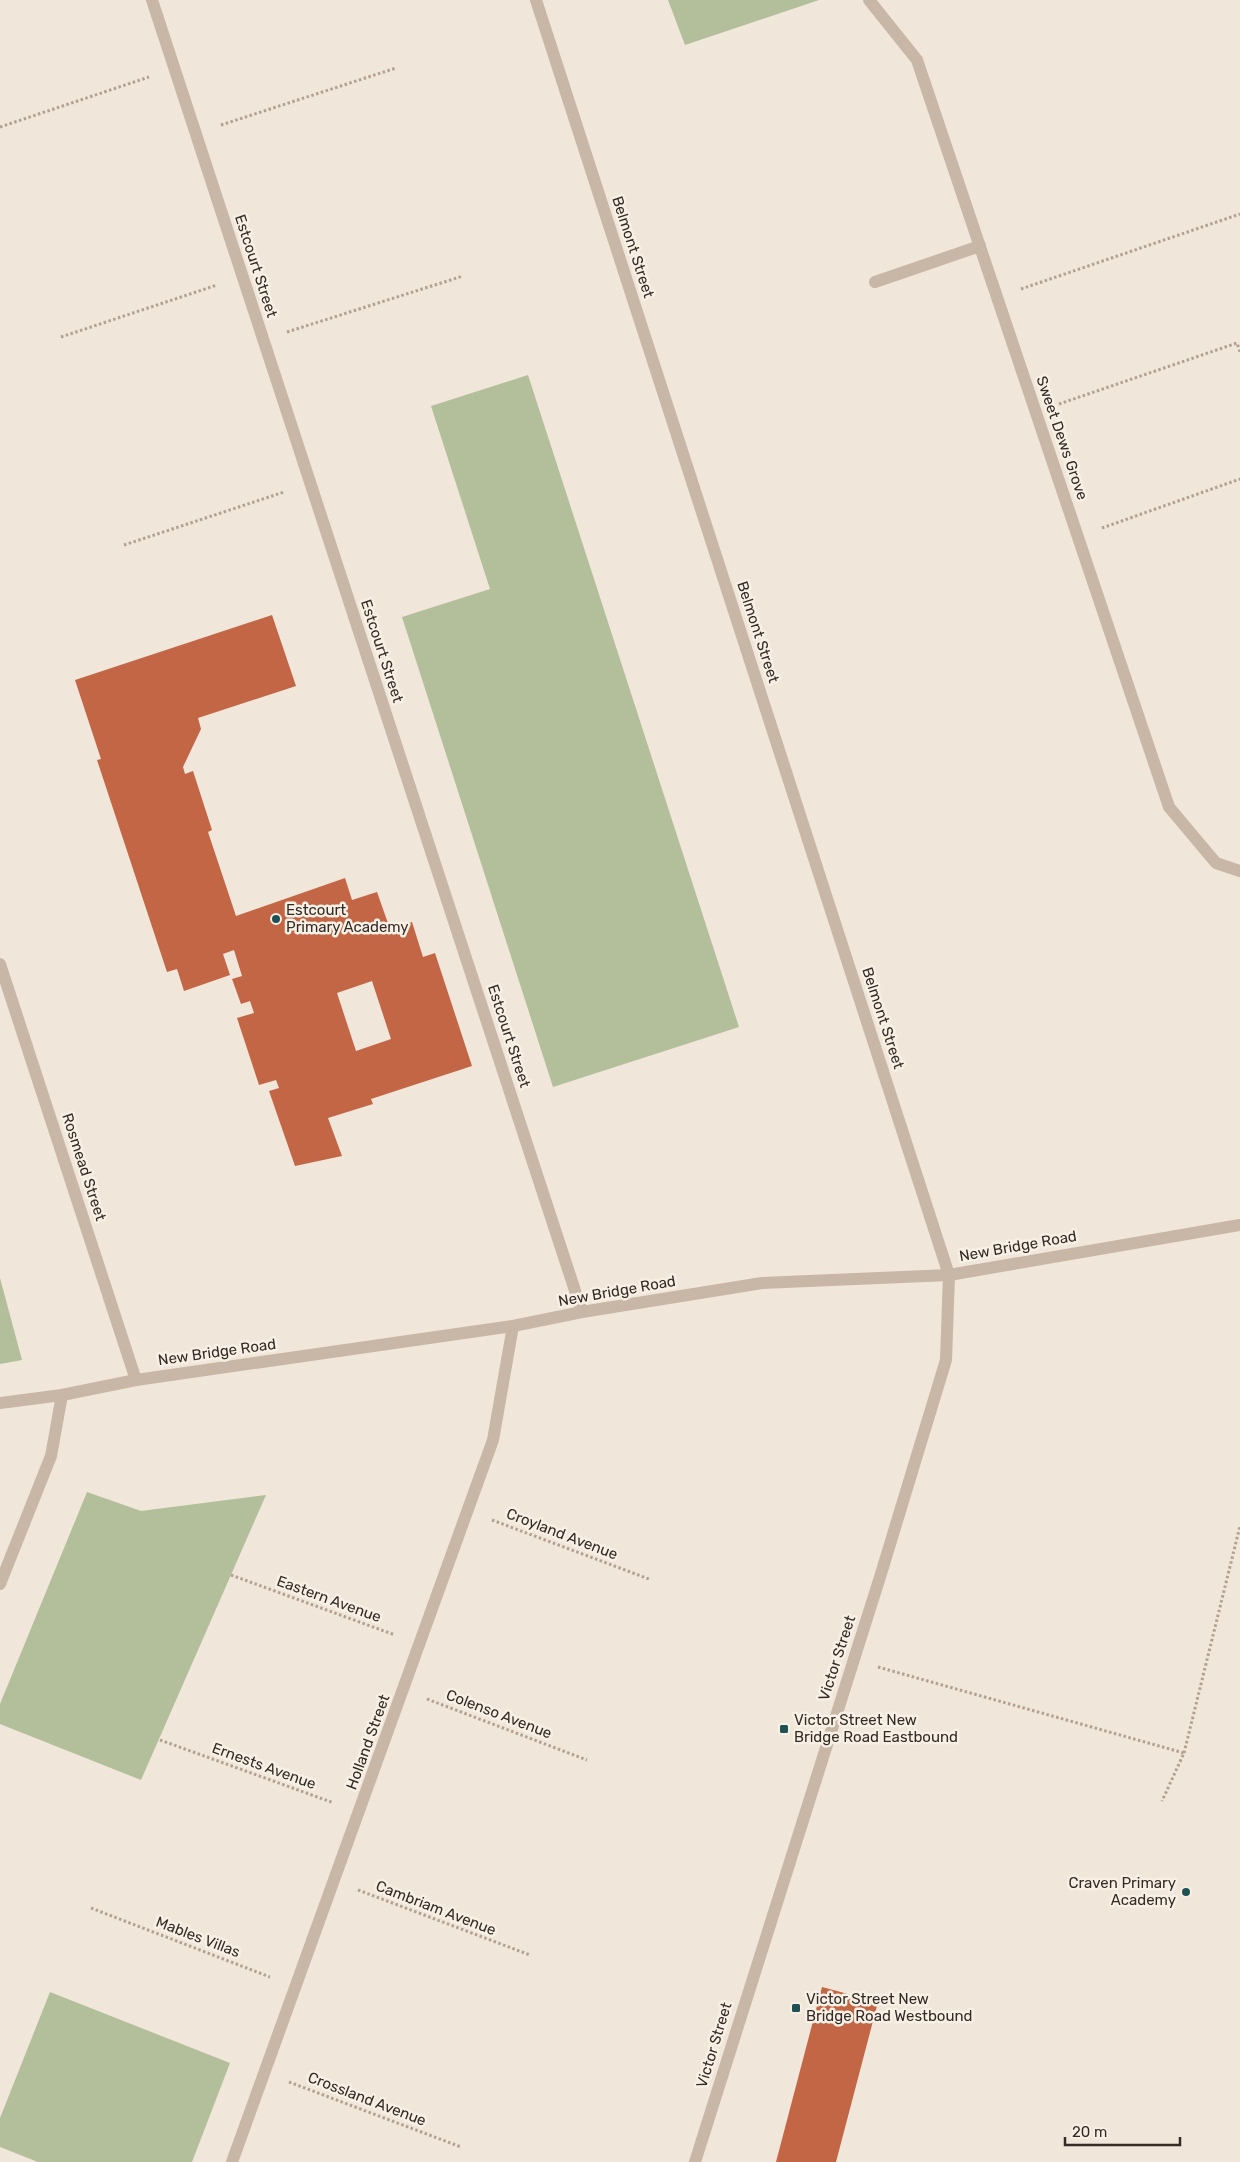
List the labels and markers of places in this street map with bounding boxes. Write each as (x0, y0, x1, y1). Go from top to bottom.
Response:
place label: Estcourt Primary Academy (286, 901, 409, 936)
marker: Estcourt Primary Academy (270, 913, 282, 925)
place label: Victor Street New Bridge Road Eastbound (794, 1711, 958, 1746)
marker: Victor Street New Bridge Road Eastbound (778, 1723, 790, 1735)
place label: Craven Primary Academy (1069, 1874, 1176, 1909)
marker: Craven Primary Academy (1180, 1886, 1192, 1898)
place label: Victor Street New Bridge Road Westbound (806, 1990, 972, 2025)
marker: Victor Street New Bridge Road Westbound (790, 2002, 802, 2014)

